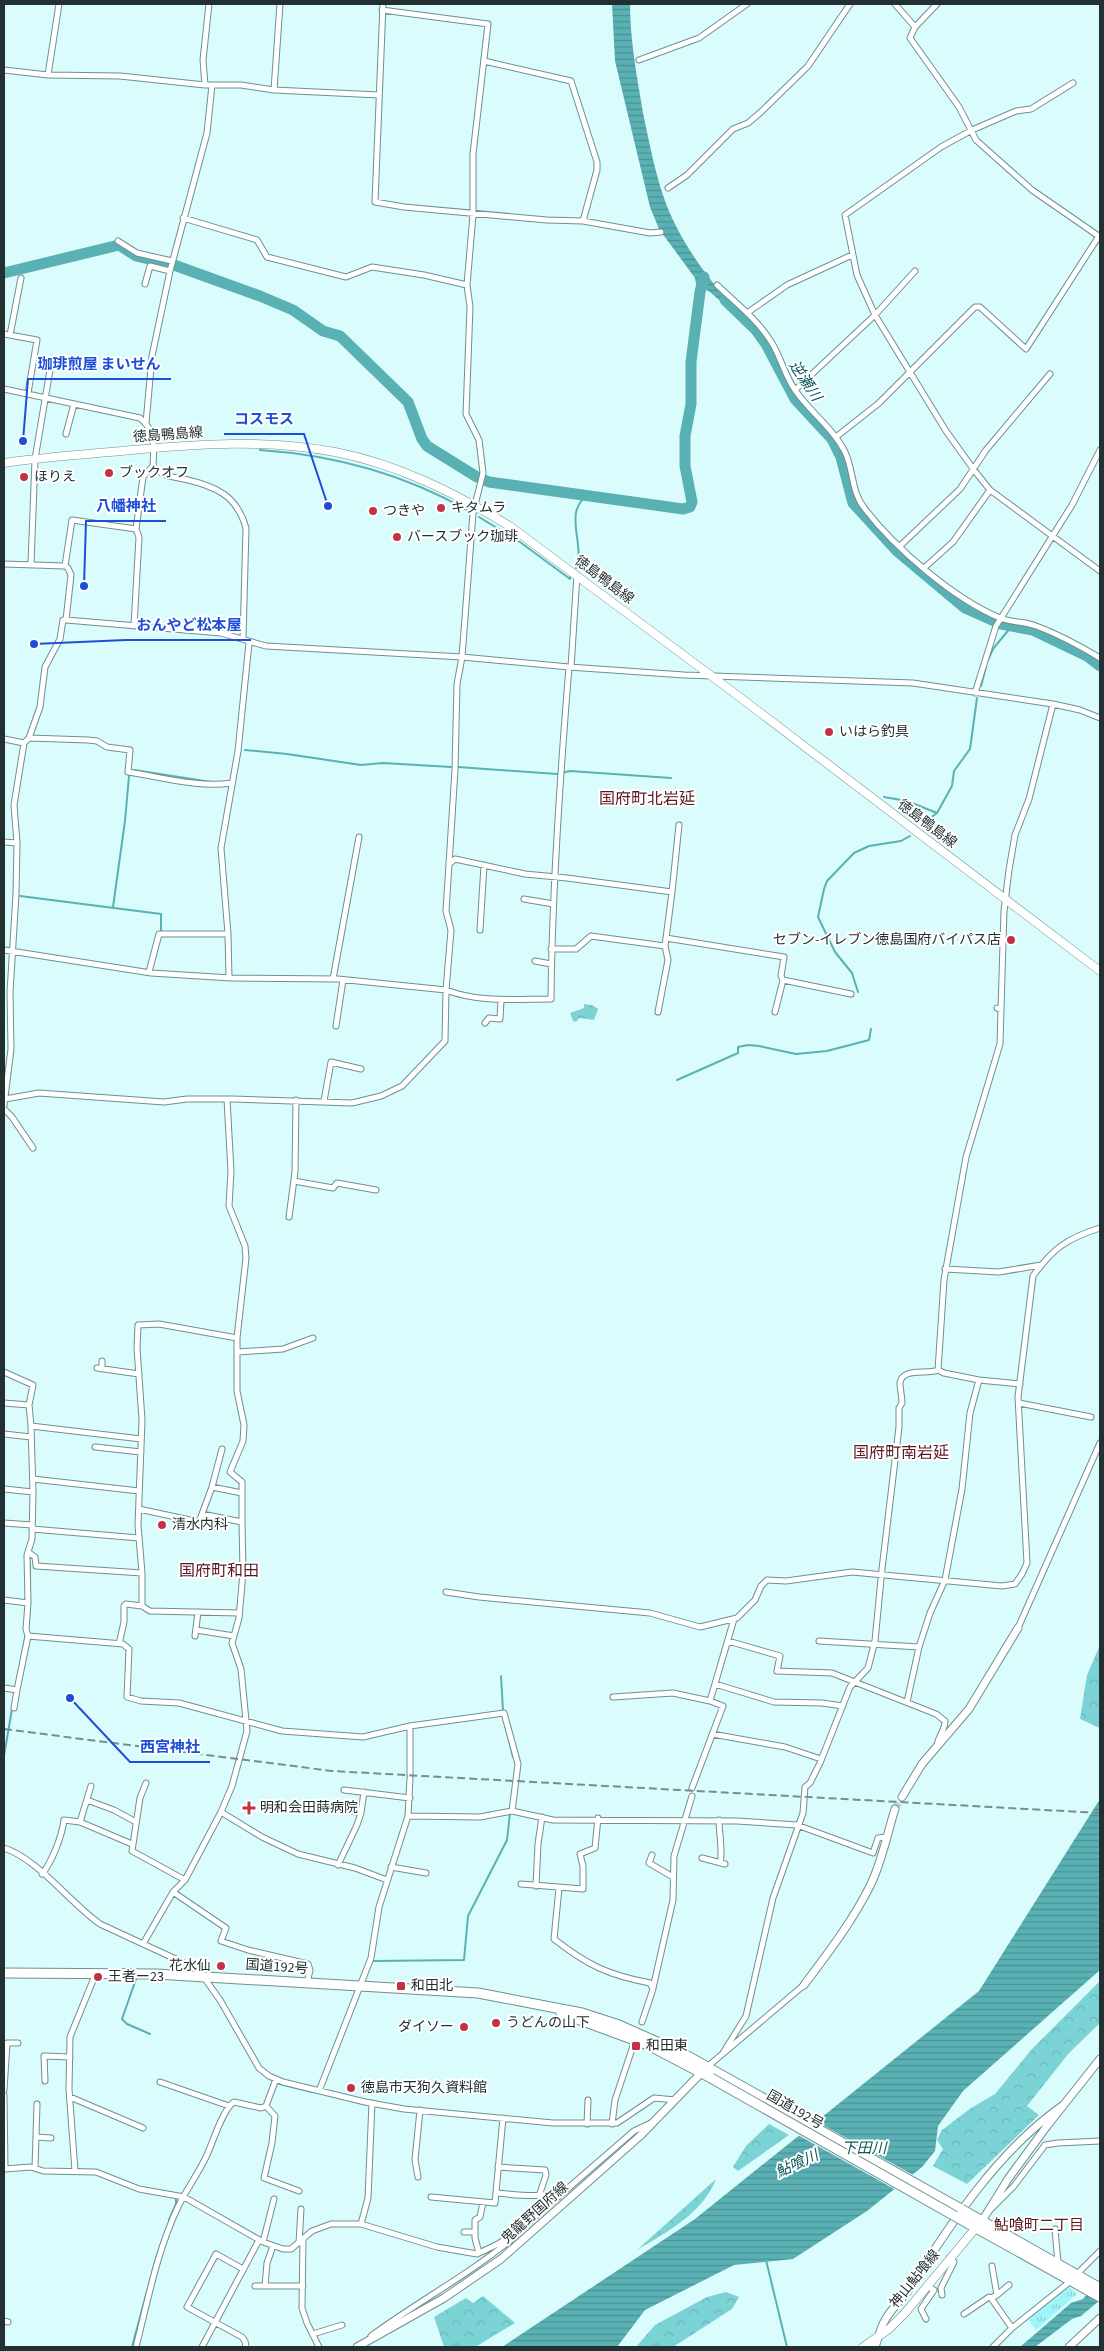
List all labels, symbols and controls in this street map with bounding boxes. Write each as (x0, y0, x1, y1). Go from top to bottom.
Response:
callout: 珈琲煎屋 まいせん (28, 349, 171, 379)
text: 珈琲煎屋 まいせん (37, 354, 161, 375)
water label: 逆瀬川 (784, 356, 827, 407)
callout: コスモス (224, 404, 304, 434)
text: コスモス (234, 409, 294, 430)
street label: 徳島鴨島線 (132, 423, 204, 447)
place label: ブックオフ (119, 463, 189, 483)
place label: ほりえ (34, 467, 76, 487)
marker: ブックオフ (103, 467, 115, 479)
marker: ほりえ (18, 471, 30, 483)
callout: 八幡神社 (86, 491, 166, 521)
text: 八幡神社 (96, 496, 156, 517)
place label: キタムラ (451, 498, 506, 518)
place label: つきや (383, 501, 425, 521)
marker: キタムラ (435, 502, 447, 514)
marker: つきや (367, 505, 379, 517)
place label: バースブック珈琲 (407, 527, 518, 547)
marker: バースブック珈琲 (391, 531, 403, 543)
street label: 徳島鴨島線 (570, 551, 638, 609)
callout: おんやど松本屋 (126, 610, 251, 640)
text: おんやど松本屋 (136, 615, 242, 636)
place label: いはら釣具 (839, 722, 909, 742)
marker: いはら釣具 (823, 726, 835, 738)
district label: 国府町北岩延 (599, 788, 695, 810)
street label: 徳島鴨島線 (893, 795, 961, 853)
place label: セブン-イレブン徳島国府バイパス店 (773, 930, 1001, 950)
marker: セブン-イレブン徳島国府バイパス店 (1005, 934, 1017, 946)
district label: 国府町南岩延 (853, 1442, 949, 1464)
place label: 清水内科 (172, 1515, 228, 1535)
marker: 清水内科 (156, 1519, 168, 1531)
district label: 国府町和田 (179, 1560, 259, 1582)
callout: 西宮神社 (130, 1732, 210, 1762)
text: 西宮神社 (140, 1737, 200, 1758)
place label: 明和会田蒔病院 (260, 1798, 358, 1818)
marker: 明和会田蒔病院 (242, 1801, 256, 1815)
street label: 国道192号 (245, 1955, 309, 1979)
place label: 花水仙 (169, 1956, 211, 1976)
marker: 花水仙 (215, 1960, 227, 1972)
place label: 王者ー23 (108, 1967, 164, 1987)
marker: 王者ー23 (92, 1971, 104, 1983)
place label: 和田北 (411, 1976, 453, 1996)
marker: 和田北 (395, 1980, 407, 1992)
place label: うどんの山下 (506, 2013, 590, 2033)
place label: ダイソー (398, 2017, 454, 2037)
marker: うどんの山下 (490, 2017, 502, 2029)
marker: ダイソー (458, 2021, 470, 2033)
place label: 和田東 (646, 2036, 688, 2056)
marker: 和田東 (630, 2040, 642, 2052)
place label: 徳島市天狗久資料館 (361, 2078, 487, 2098)
marker: 徳島市天狗久資料館 (345, 2082, 357, 2094)
street label: 国道192号 (763, 2086, 827, 2134)
water label: 下田川 (841, 2138, 888, 2159)
water label: 鮎喰川 (772, 2144, 824, 2183)
street label: 鬼籠野国府線 (497, 2177, 573, 2249)
district label: 鮎喰町二丁目 (994, 2215, 1084, 2236)
street label: 神山鮎喰線 (885, 2246, 945, 2312)

